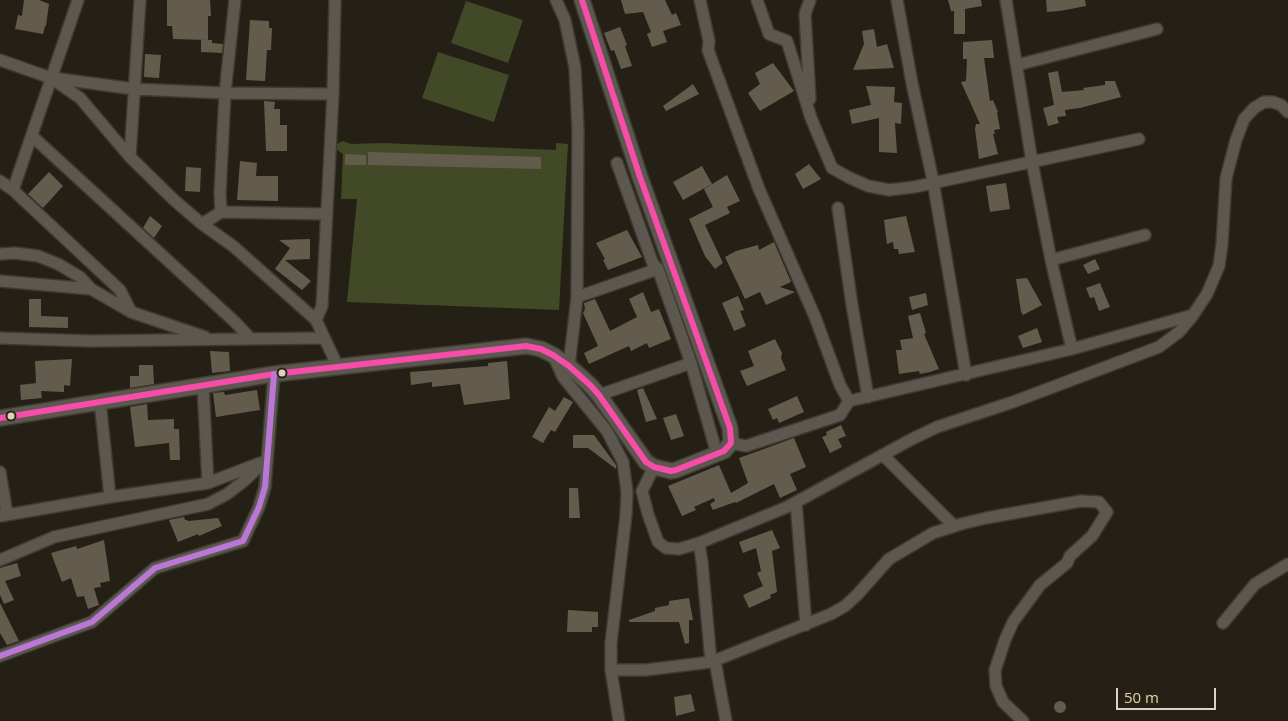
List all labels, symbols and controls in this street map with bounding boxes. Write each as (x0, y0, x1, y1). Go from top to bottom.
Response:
unlabelled marker (277, 368, 287, 378)
unlabelled marker (6, 411, 16, 421)
scale bar (1118, 678, 1218, 710)
text: 50 m (1124, 687, 1159, 707)

